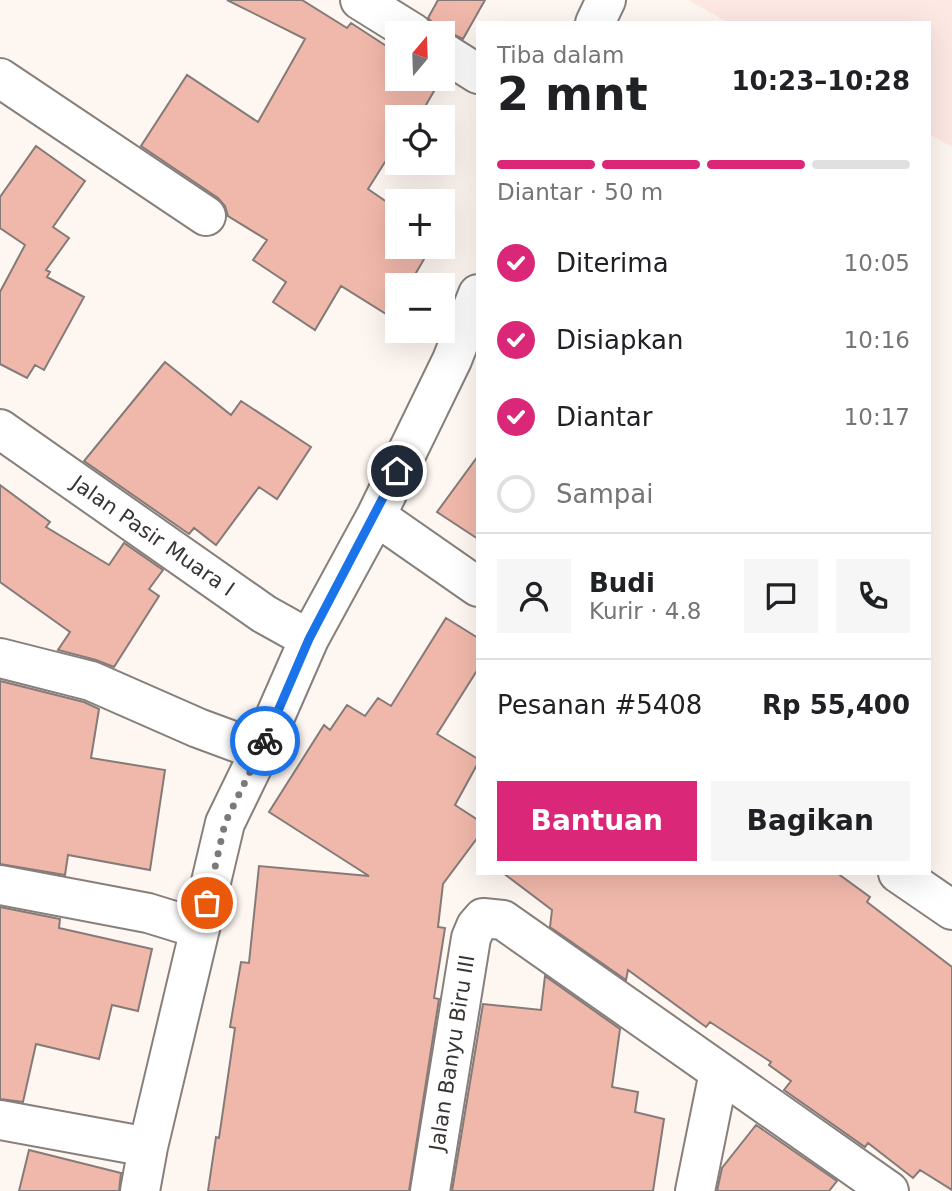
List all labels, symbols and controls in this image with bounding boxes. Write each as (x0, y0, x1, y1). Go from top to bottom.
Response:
north arrow (385, 21, 455, 91)
map controls (385, 21, 455, 343)
text: Tiba dalam (497, 42, 624, 68)
text: 10:23–10:28 (731, 66, 910, 96)
text: 2 mnt (497, 67, 648, 121)
button: locate (385, 105, 455, 175)
text: Diantar · 50 m (497, 179, 663, 205)
button: + (385, 189, 455, 259)
icon: check (497, 244, 535, 282)
text: Diterima (556, 248, 669, 278)
text: 10:05 (844, 250, 910, 276)
button: − (385, 273, 455, 343)
icon: check (497, 321, 535, 359)
text: Disiapkan (556, 325, 683, 355)
text: 10:16 (844, 327, 910, 353)
icon: check (497, 398, 535, 436)
text: Diantar (556, 402, 652, 432)
text: 10:17 (844, 404, 910, 430)
pin (367, 441, 427, 501)
icon: home (378, 452, 416, 490)
street label: Jalan Pasir Muara I (65, 470, 239, 601)
text: Sampai (556, 479, 653, 509)
button: person (497, 559, 571, 633)
button: chat (744, 559, 818, 633)
button: phone (836, 559, 910, 633)
text: Budi (589, 568, 655, 598)
text: Kurir · 4.8 (589, 598, 701, 624)
text: Pesanan #5408 (497, 690, 702, 720)
text: Rp 55,400 (762, 690, 910, 720)
courier (230, 706, 300, 776)
icon: bike (246, 722, 284, 760)
button: Bantuan (497, 781, 697, 861)
button: Bagikan (711, 781, 910, 861)
pin (177, 873, 237, 933)
icon: bag (188, 884, 226, 922)
street label: Jalan Banyu Biru III (424, 953, 479, 1155)

